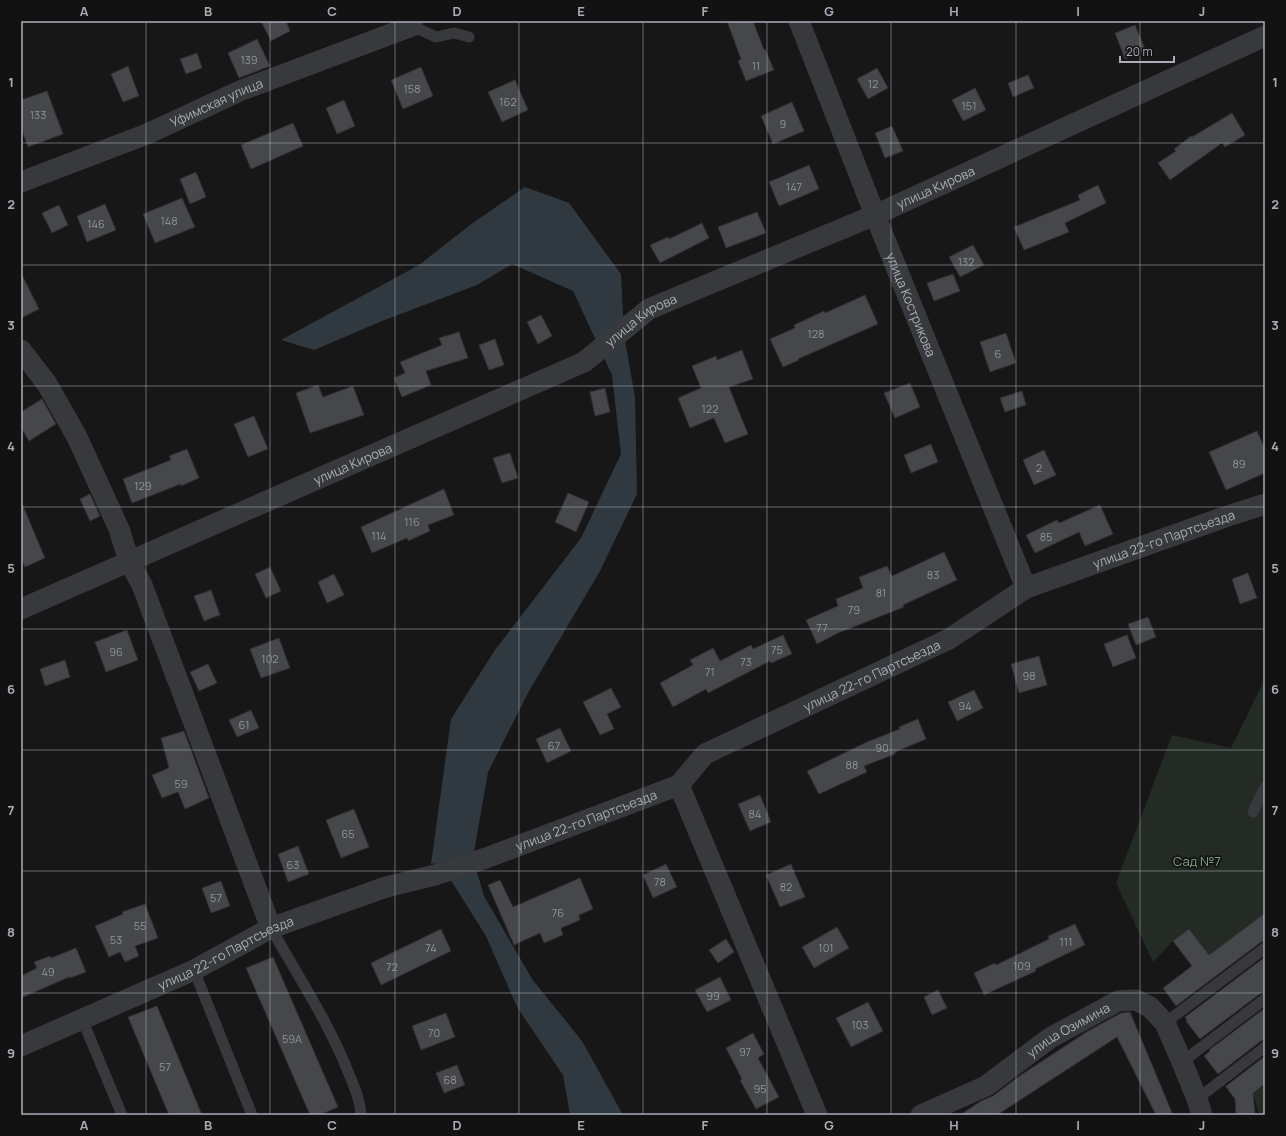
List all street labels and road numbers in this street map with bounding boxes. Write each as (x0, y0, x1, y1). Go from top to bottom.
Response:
street label: Уфимская улица (167, 74, 265, 131)
street label: улица Кирова (894, 162, 977, 213)
street label: улица Кострикова (882, 250, 940, 360)
street label: улица Кирова (601, 289, 680, 351)
street label: улица Кирова (310, 438, 395, 489)
street label: улица 22-го Партсъезда (1090, 505, 1237, 573)
street label: улица 22-го Партсъезда (800, 635, 943, 716)
street label: улица 22-го Партсъезда (513, 785, 659, 855)
street label: улица 22-го Партсъезда (155, 912, 296, 994)
street label: улица Озимина (1023, 998, 1113, 1061)

